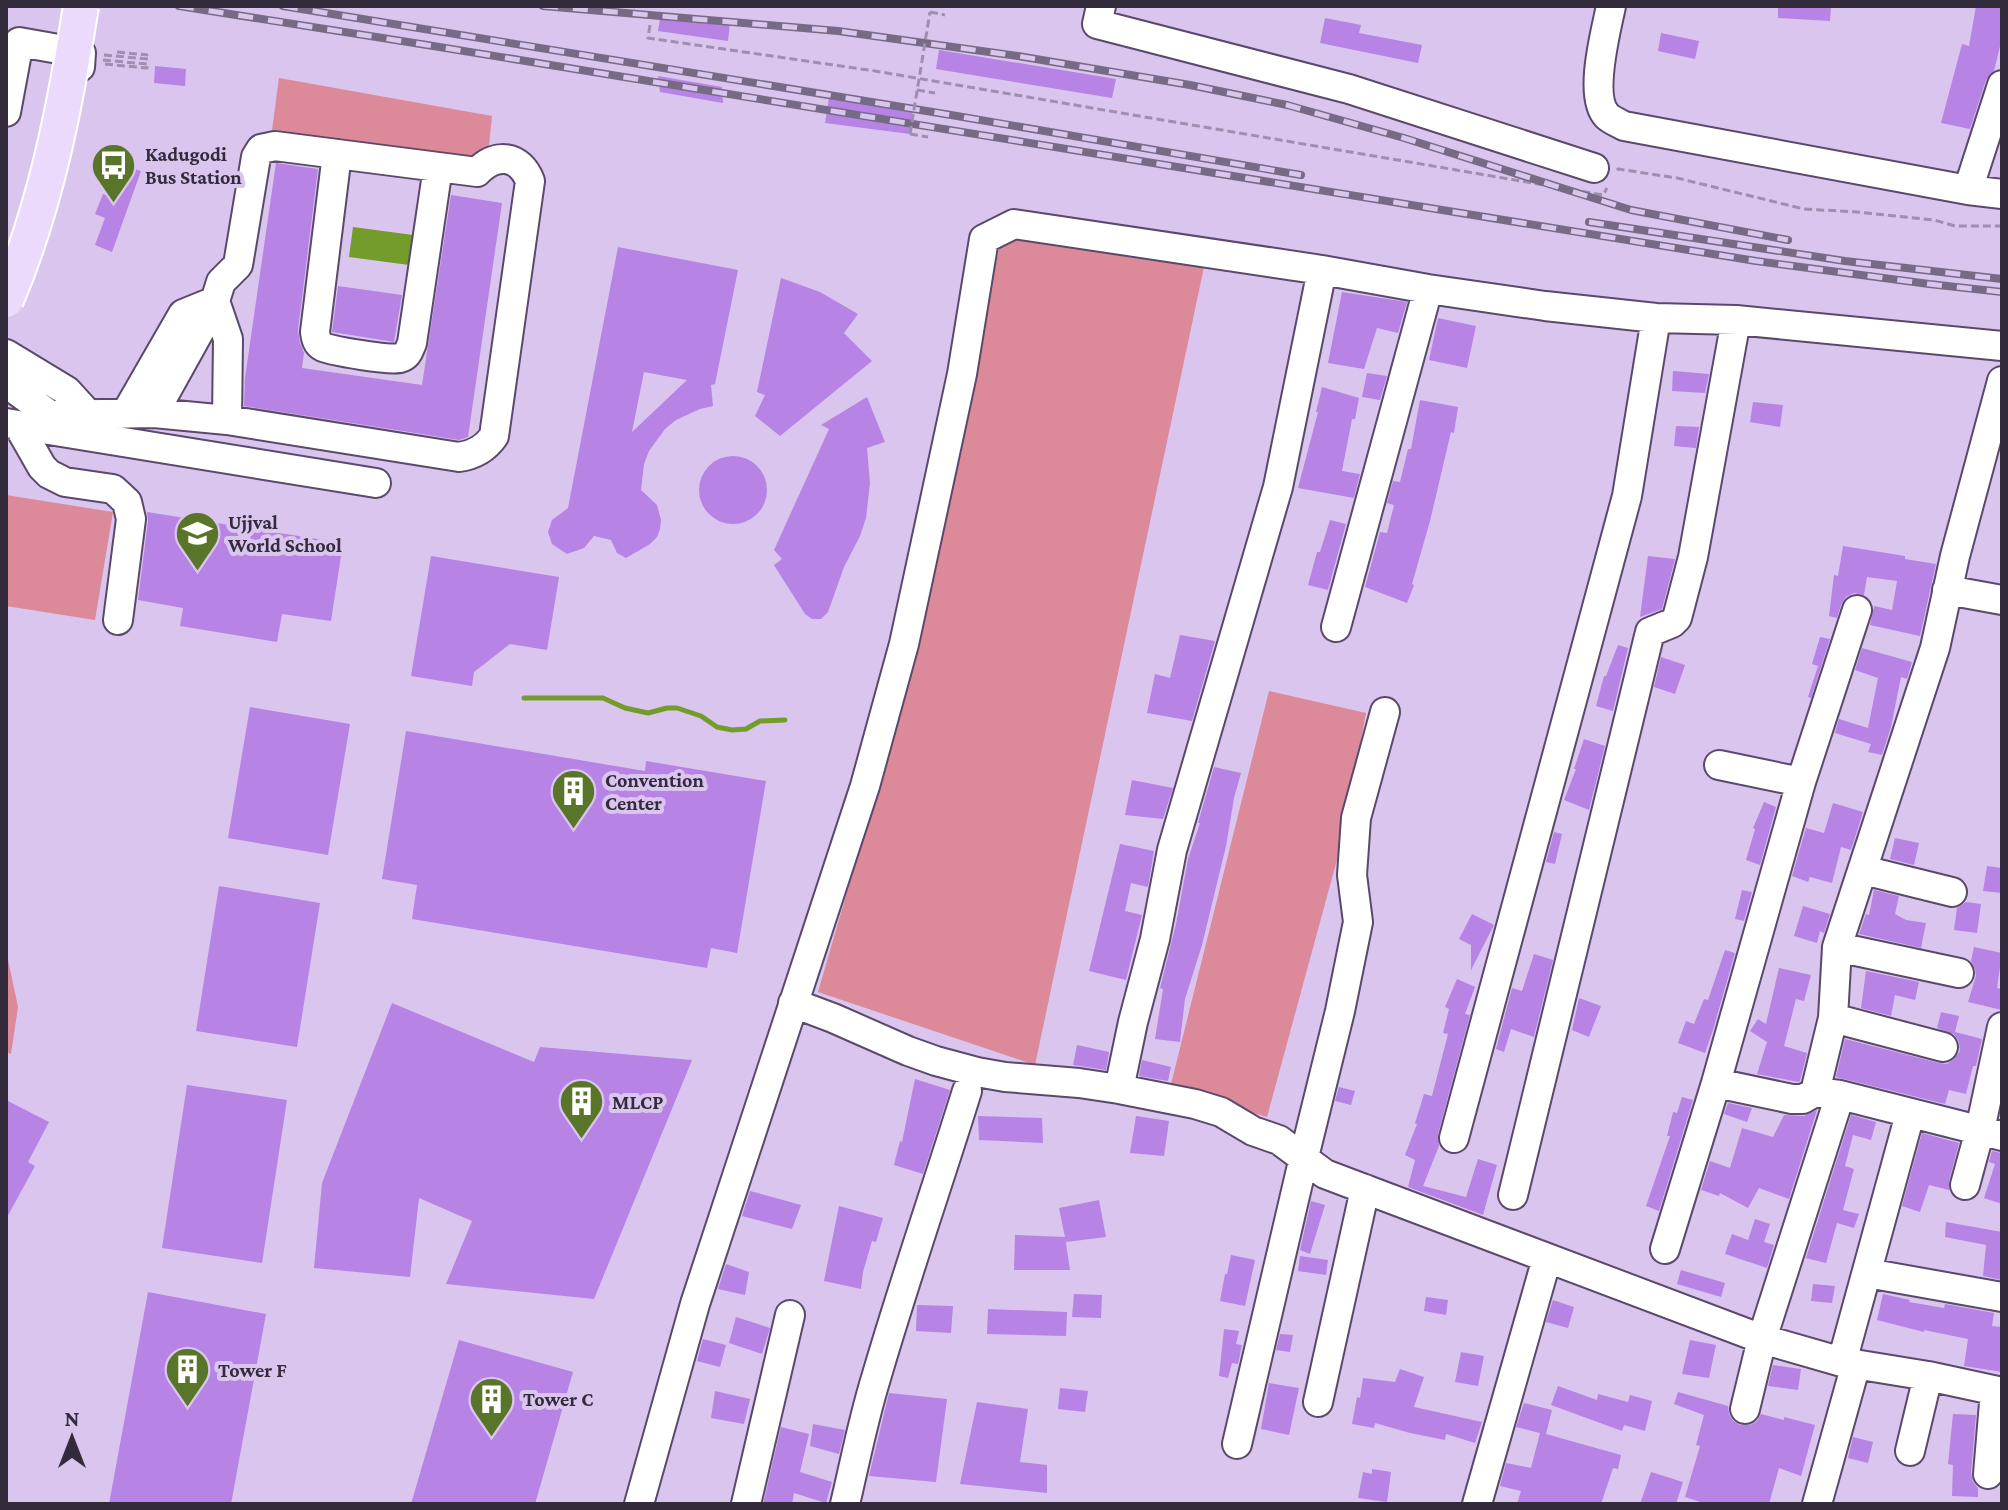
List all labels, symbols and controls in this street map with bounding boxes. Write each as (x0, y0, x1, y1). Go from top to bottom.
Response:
bus stop icon: Kadugodi Bus Station (90, 142, 138, 205)
place label: Kadugodi Bus Station (145, 143, 242, 188)
school or university icon: Ujjval World School (173, 509, 221, 572)
place label: Ujjval World School (227, 511, 342, 556)
building icon: Convention Center (550, 767, 598, 830)
place label: Convention Center (605, 769, 704, 814)
building icon: MLCP (557, 1078, 605, 1141)
place label: MLCP (612, 1091, 663, 1113)
building icon: Tower F (163, 1346, 211, 1409)
place label: Tower F (218, 1359, 287, 1381)
building icon: Tower C (468, 1375, 516, 1438)
place label: Tower C (523, 1388, 593, 1410)
north arrow (32, 1398, 112, 1478)
text: N (65, 1406, 80, 1431)

